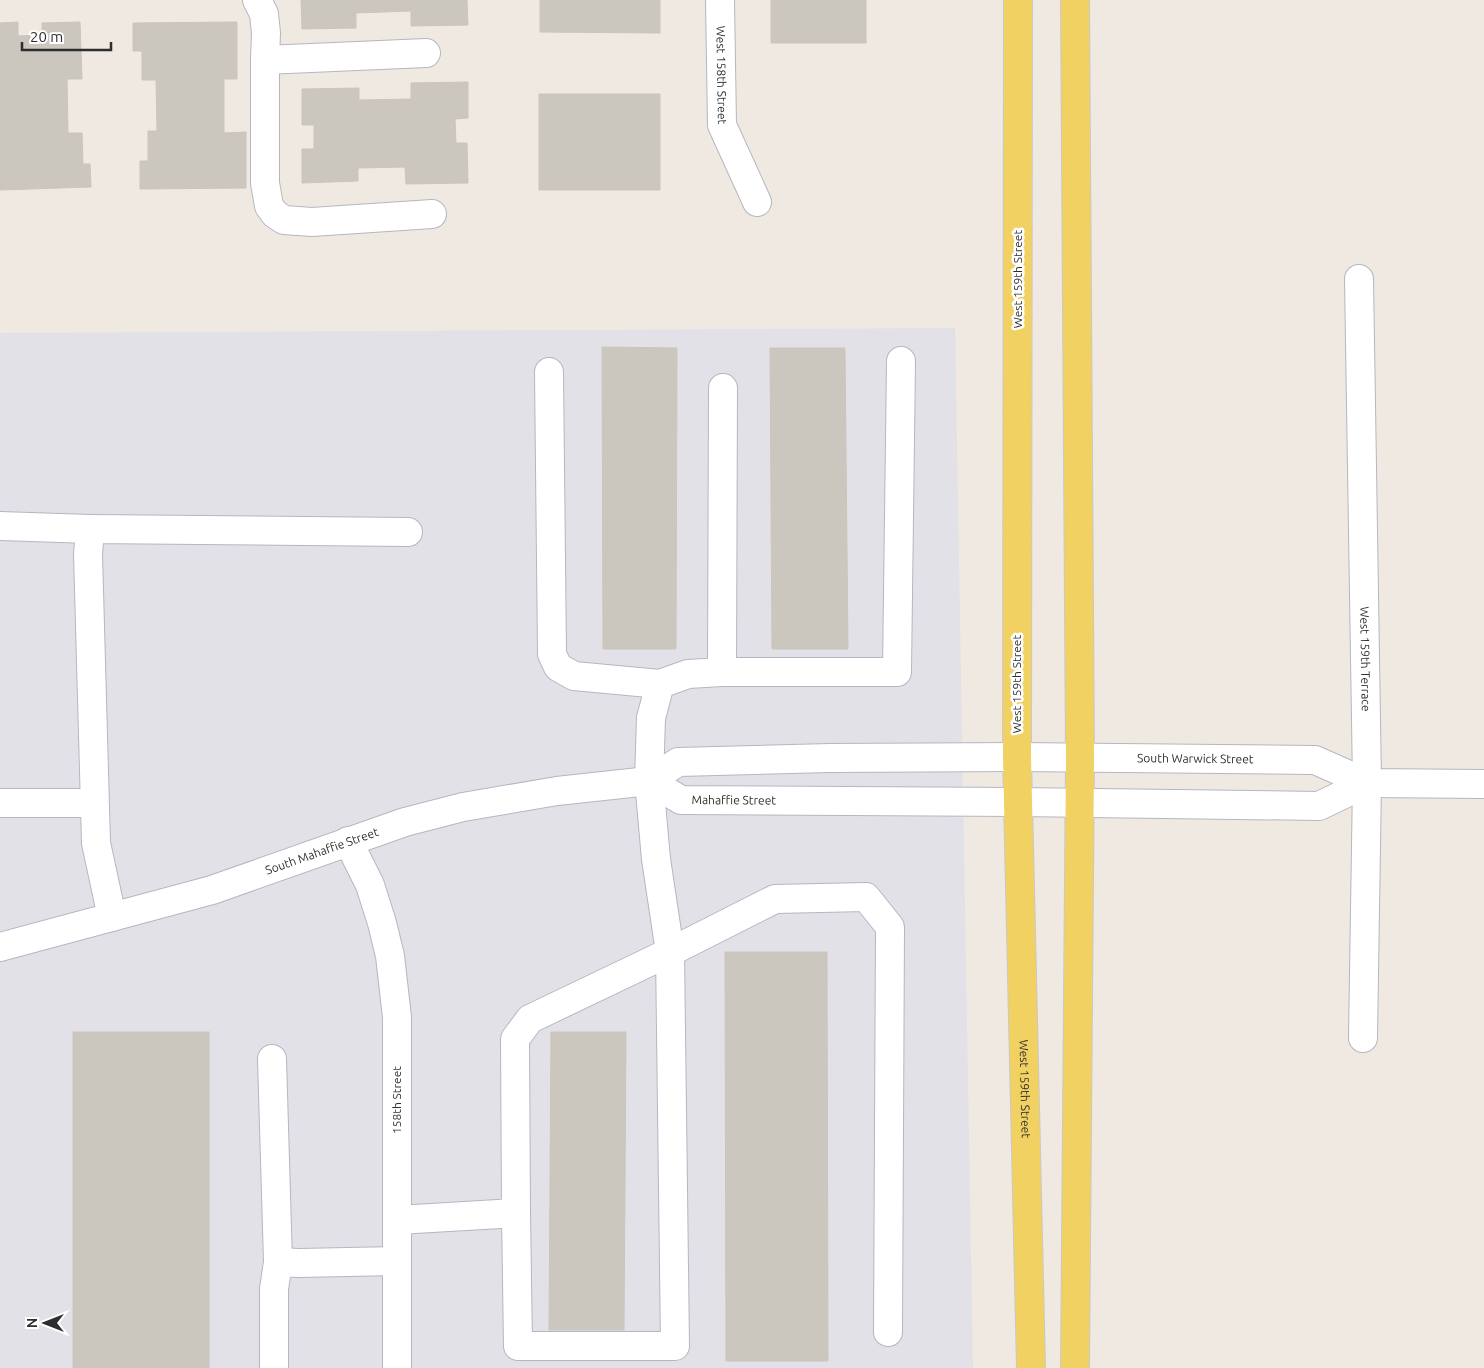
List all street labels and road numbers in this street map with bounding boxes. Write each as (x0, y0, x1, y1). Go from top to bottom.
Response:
street label: West 158th Street (714, 26, 729, 125)
street label: West 159th Street (1011, 230, 1024, 328)
street label: West 159th Terrace (1358, 606, 1373, 712)
street label: West 159th Street (1010, 635, 1023, 733)
street label: South Warwick Street (1137, 751, 1254, 765)
street label: Mahaffie Street (691, 793, 776, 807)
street label: South Mahaffie Street (263, 825, 380, 877)
street label: West 159th Street (1017, 1040, 1033, 1139)
street label: 158th Street (390, 1066, 403, 1134)

